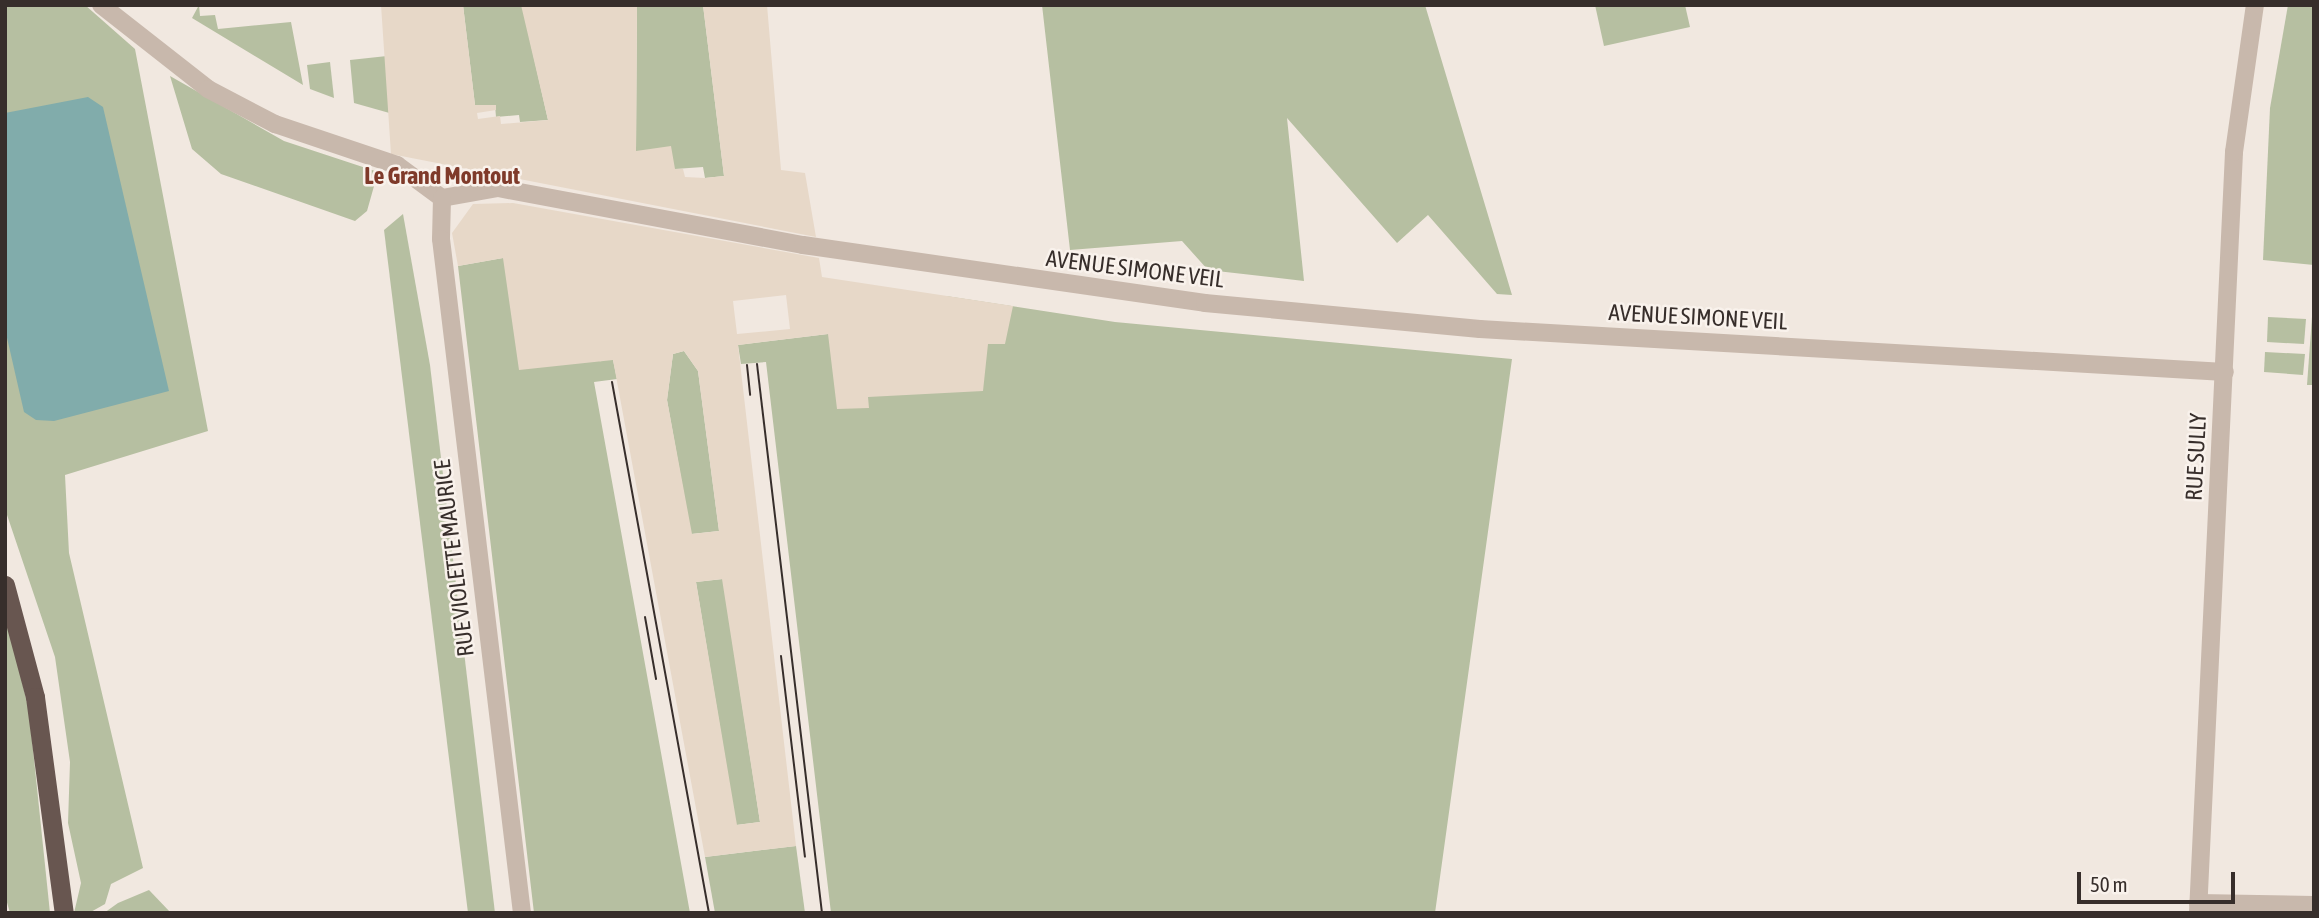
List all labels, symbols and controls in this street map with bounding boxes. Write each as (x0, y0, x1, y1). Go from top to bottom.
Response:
district label: Le Grand Montout (364, 162, 520, 190)
street label: AVENUE SIMONE VEIL (1045, 244, 1225, 294)
street label: AVENUE SIMONE VEIL (1608, 299, 1788, 335)
street label: RUE SULLY (2180, 412, 2212, 502)
street label: RUE VIOLETTE MAURICE (428, 458, 480, 658)
scale bar (2081, 858, 2238, 902)
text: 50 m (2090, 872, 2128, 896)

